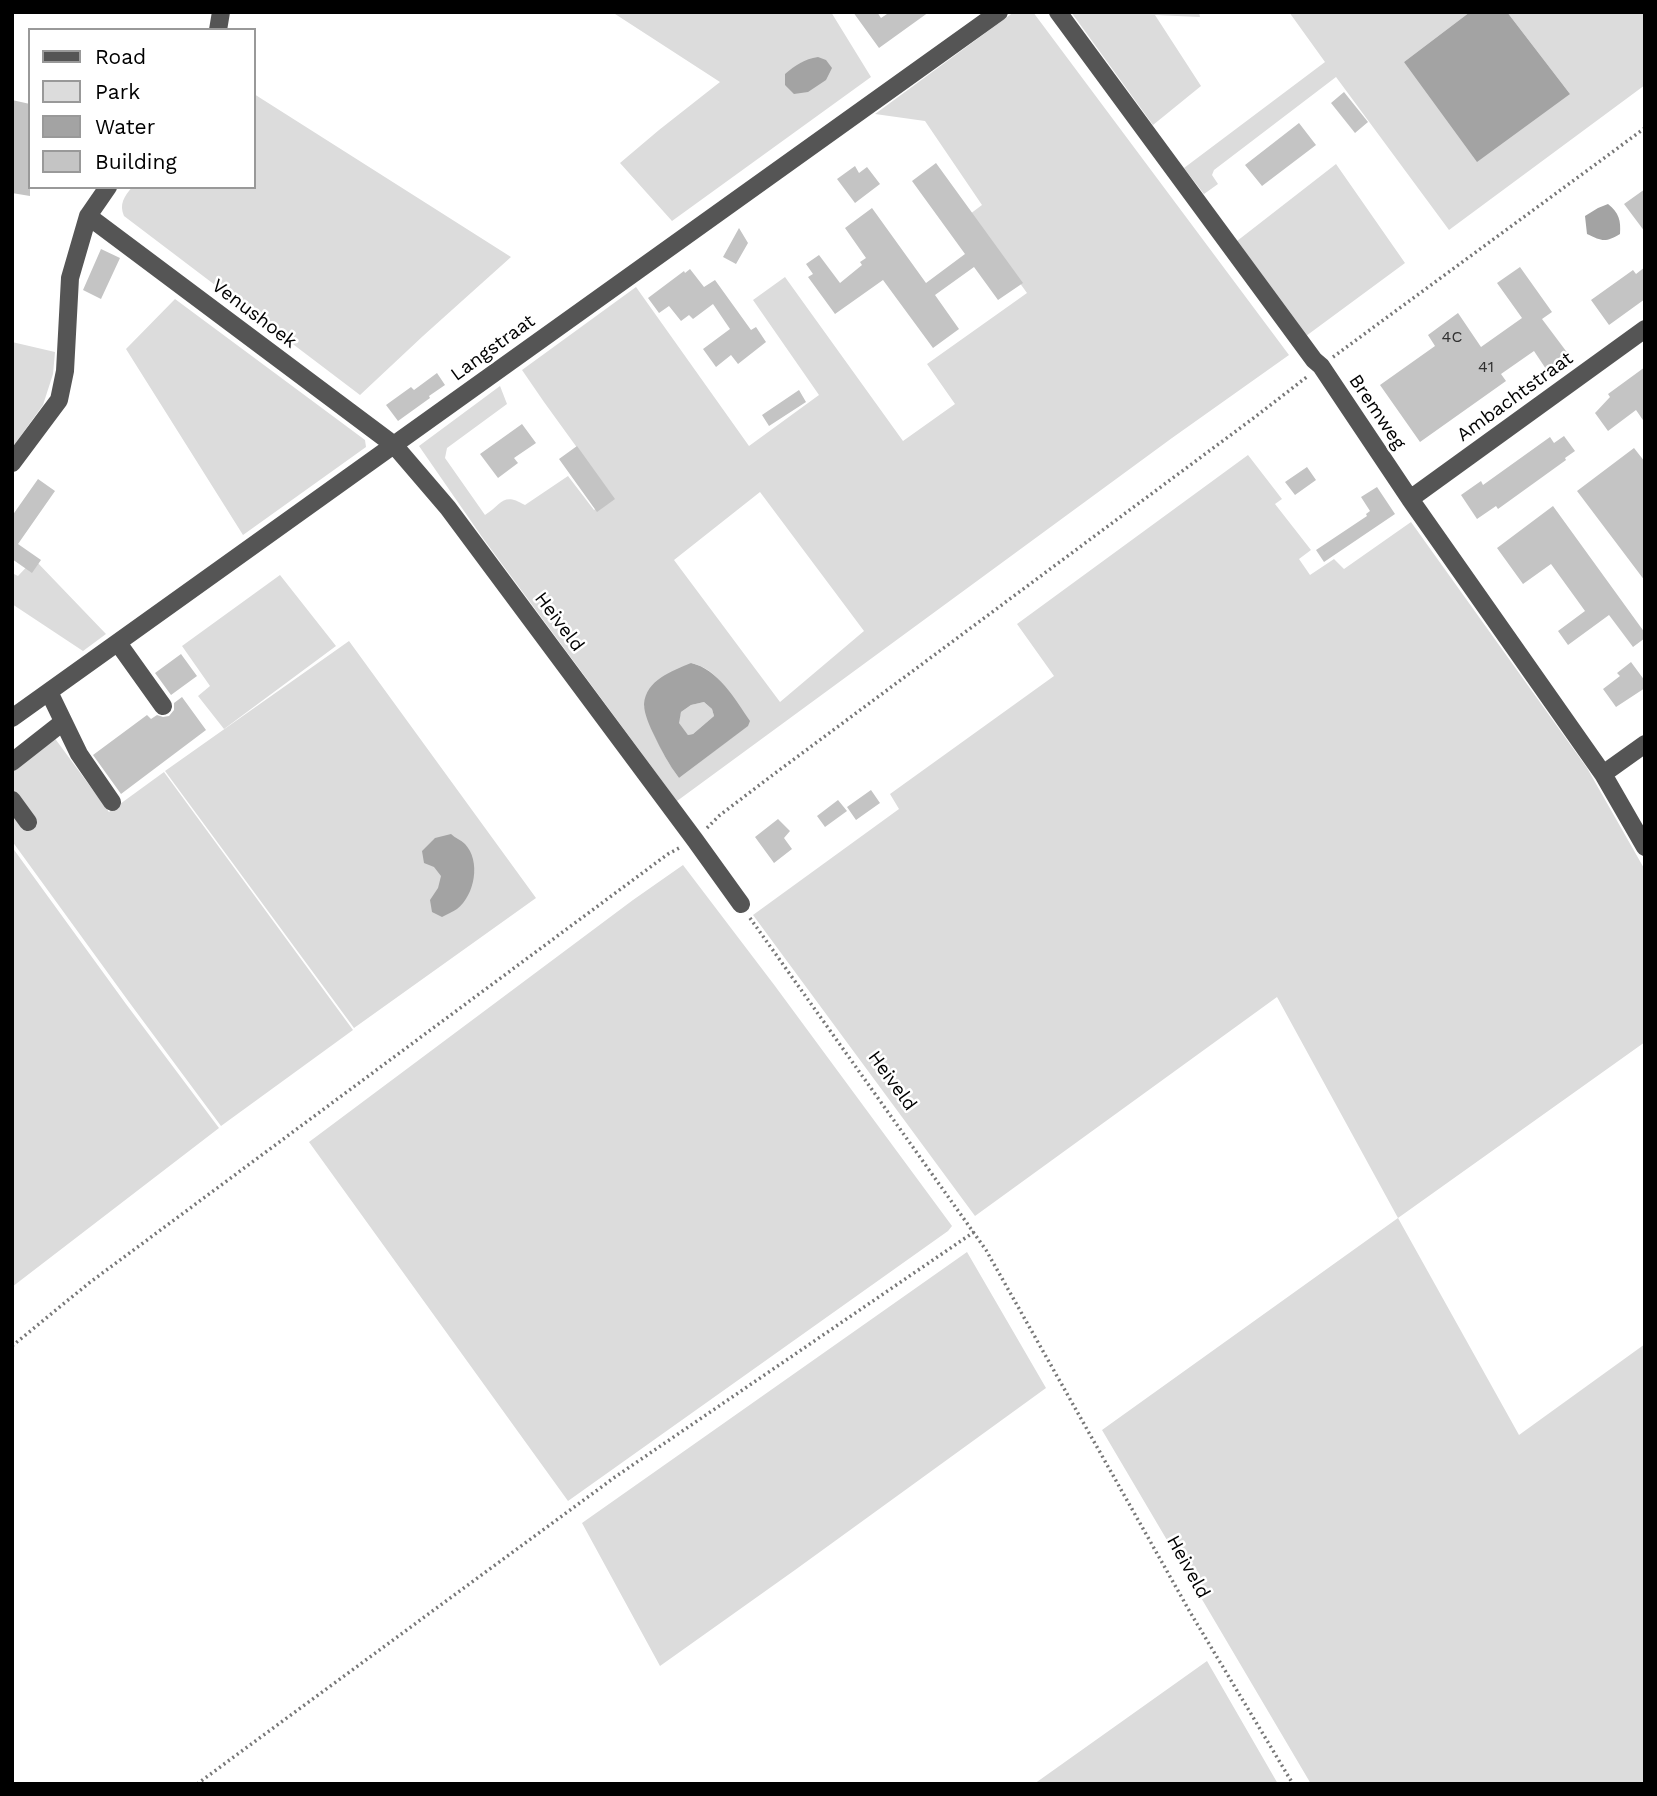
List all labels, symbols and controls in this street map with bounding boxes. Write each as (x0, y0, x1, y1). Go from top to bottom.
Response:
legend (28, 28, 256, 189)
text: Road (95, 44, 146, 69)
text: Park (95, 79, 140, 104)
text: Water (95, 114, 155, 139)
text: Building (95, 149, 177, 174)
street label: Venushoek (207, 275, 301, 353)
street label: Langstraat (446, 310, 540, 386)
house number: 4C (1442, 327, 1462, 347)
street label: Ambachtstraat (1452, 347, 1578, 447)
house number: 41 (1478, 357, 1494, 377)
street label: Bremweg (1344, 370, 1410, 454)
street label: Heiveld (529, 588, 589, 656)
street label: Heiveld (863, 1047, 921, 1115)
street label: Heiveld (1161, 1532, 1215, 1602)

